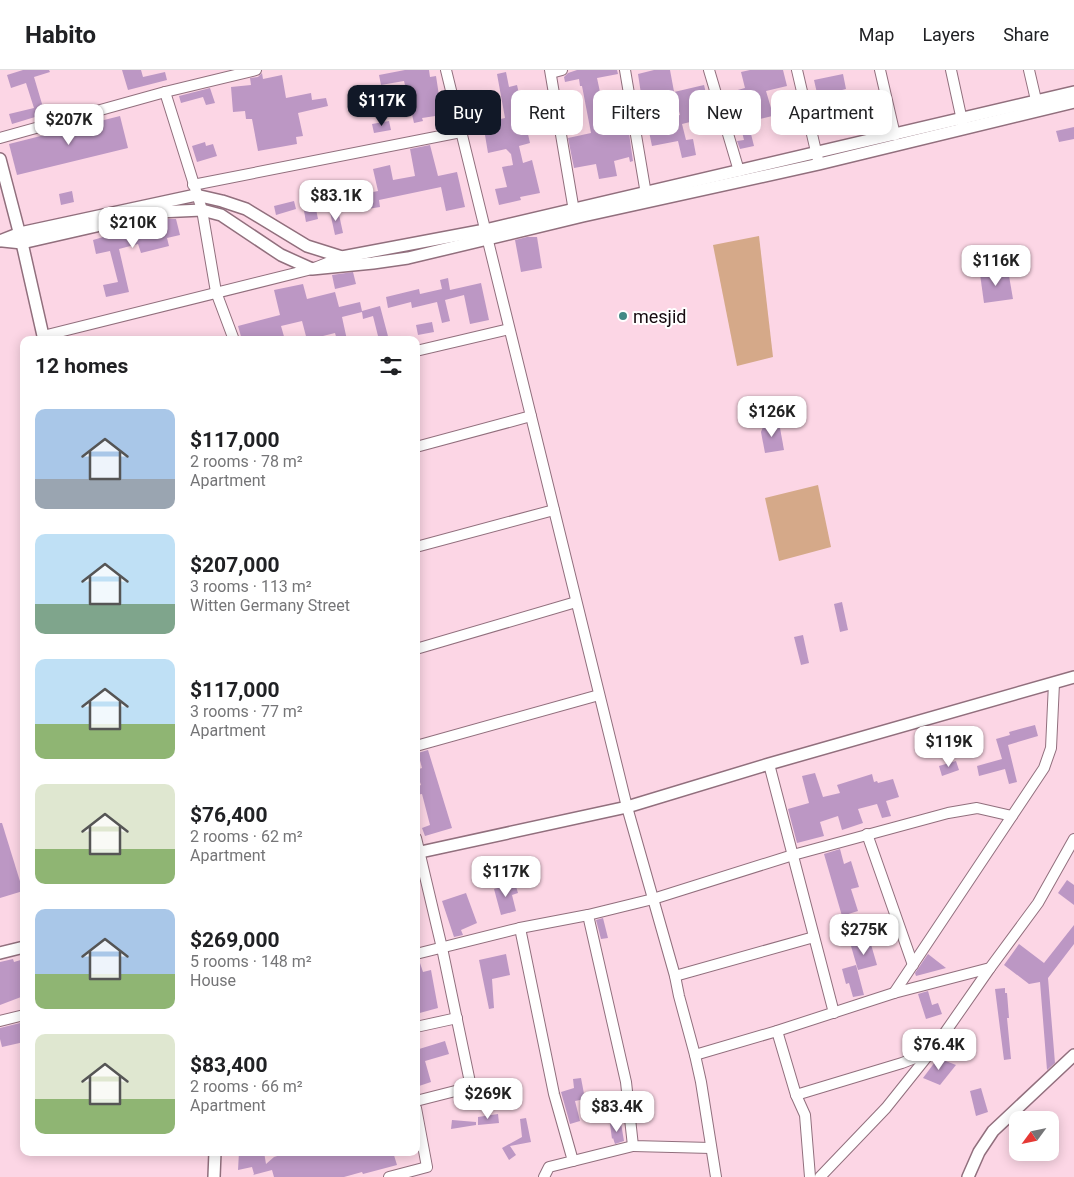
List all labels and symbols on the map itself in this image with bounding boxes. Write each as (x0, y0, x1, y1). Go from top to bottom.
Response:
pin: $117K (347, 85, 417, 127)
pin: $207K (34, 104, 104, 146)
pin: $83.1K (295, 180, 377, 222)
pin: $210K (98, 206, 168, 249)
pin: $116K (961, 244, 1031, 287)
place label: mesjid (633, 306, 686, 327)
marker: mesjid (617, 310, 629, 322)
pin: $126K (737, 396, 807, 438)
pin: $119K (914, 726, 984, 768)
pin: $117K (471, 856, 541, 898)
pin: $275K (829, 914, 899, 956)
pin: $76.4K (898, 1028, 980, 1071)
pin: $269K (453, 1078, 523, 1120)
pin: $83.4K (576, 1090, 658, 1133)
north arrow (1009, 1111, 1059, 1161)

